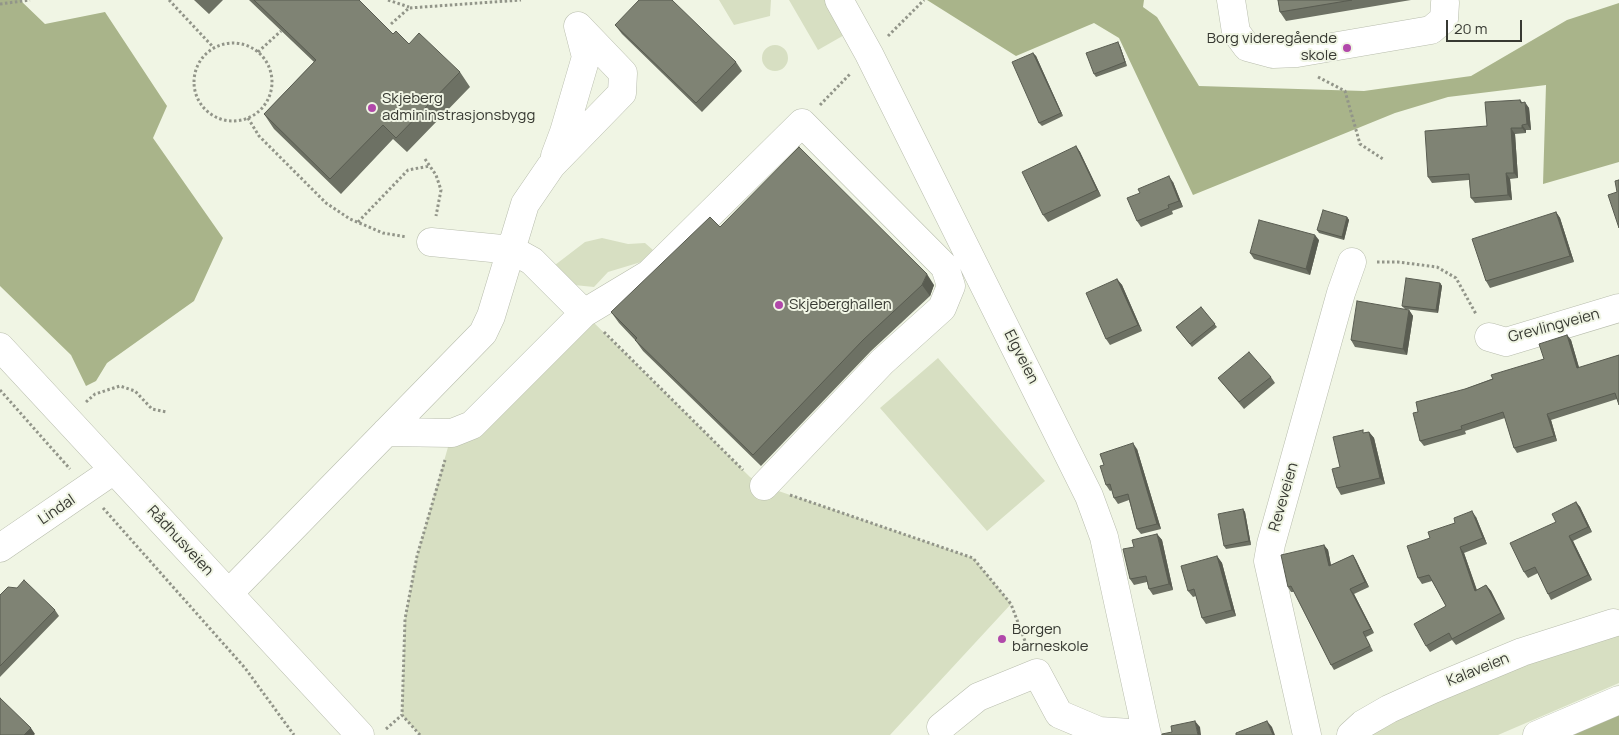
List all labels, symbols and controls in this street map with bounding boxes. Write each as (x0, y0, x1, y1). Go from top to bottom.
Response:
scale bar (1449, 10, 1525, 42)
text: 20 m (1454, 18, 1487, 39)
place label: Borg videregående skole (1207, 30, 1337, 65)
marker: Borg videregående skole (1341, 42, 1353, 54)
place label: Skjeberg admininstrasjonsbygg (382, 90, 535, 125)
marker: Skjeberg admininstrasjonsbygg (366, 102, 378, 114)
place label: Skjeberghallen (789, 296, 892, 314)
marker: Skjeberghallen (773, 299, 785, 311)
street label: Grevlingveien (1506, 305, 1602, 347)
street label: Elgveien (1000, 327, 1042, 387)
street label: Reveveien (1266, 461, 1302, 533)
street label: Lindal (35, 491, 79, 529)
street label: Rådhusveien (143, 502, 217, 580)
place label: Borgen barneskole (1012, 621, 1089, 656)
marker: Borgen barneskole (996, 633, 1008, 645)
street label: Kalaveien (1444, 649, 1512, 691)

